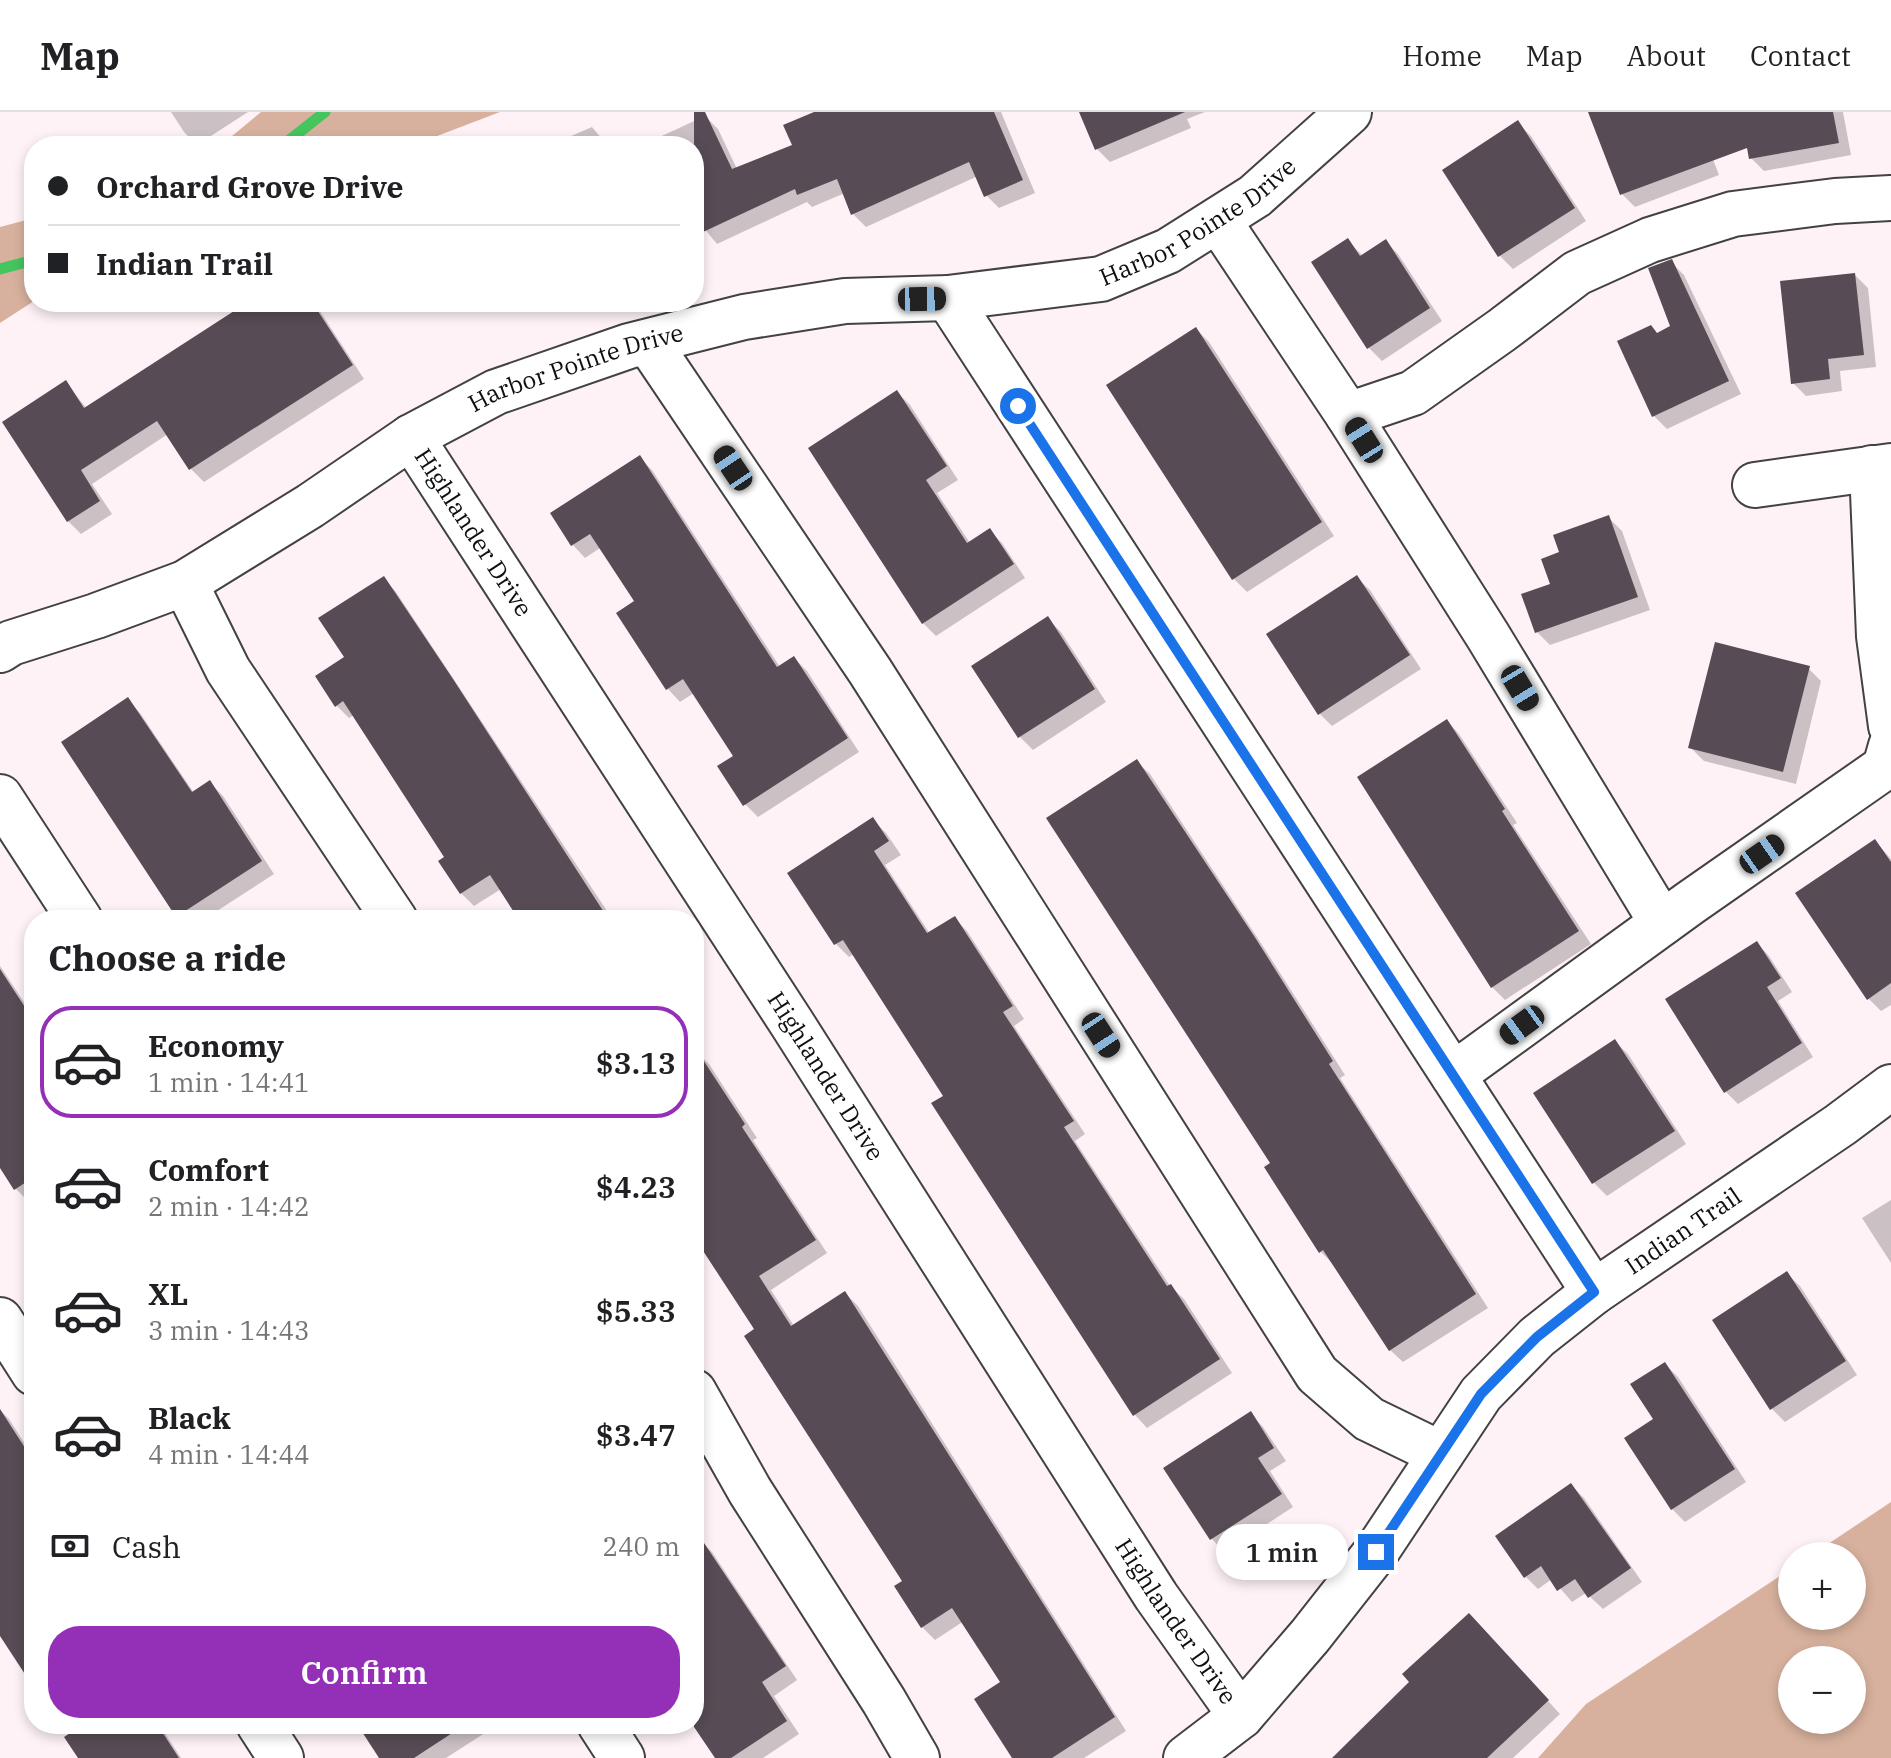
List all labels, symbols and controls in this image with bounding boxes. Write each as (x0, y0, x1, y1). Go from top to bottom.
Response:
text: Map (40, 31, 120, 80)
text: Home (1402, 37, 1482, 74)
text: Map (1526, 37, 1583, 74)
text: About (1627, 37, 1706, 74)
text: Contact (1750, 37, 1851, 74)
street label: Harbor Pointe Drive (1094, 150, 1302, 293)
text: Orchard Grove Drive (96, 167, 403, 206)
text: Indian Trail (96, 244, 273, 283)
car (898, 287, 946, 311)
street label: Harbor Pointe Drive (462, 316, 687, 419)
route start (1000, 388, 1036, 424)
car (1341, 413, 1387, 467)
car (710, 441, 756, 495)
street label: Highlander Drive (408, 442, 540, 622)
car (1497, 661, 1543, 715)
car (1735, 830, 1789, 878)
text: Choose a ride (48, 934, 287, 981)
street label: Highlander Drive (761, 985, 892, 1166)
car (1496, 1001, 1548, 1049)
car (1078, 1008, 1124, 1062)
icon: car (52, 1026, 124, 1098)
text: Economy (148, 1026, 284, 1065)
text: $3.13 (596, 1043, 676, 1082)
text: 1 min · 14:41 (148, 1065, 310, 1099)
icon: car (52, 1150, 124, 1222)
text: Comfort (148, 1150, 269, 1189)
text: $4.23 (596, 1167, 676, 1206)
street label: Indian Trail (1619, 1180, 1747, 1281)
text: 2 min · 14:42 (148, 1189, 310, 1223)
icon: car (52, 1274, 124, 1346)
text: XL (148, 1274, 188, 1313)
text: $5.33 (596, 1291, 676, 1330)
text: 3 min · 14:43 (148, 1313, 310, 1347)
icon: car (52, 1398, 124, 1470)
text: Black (148, 1398, 231, 1437)
text: $3.47 (596, 1415, 676, 1454)
text: 4 min · 14:44 (148, 1437, 310, 1471)
icon: cash (48, 1524, 92, 1568)
callout: 1 min (1216, 1524, 1348, 1580)
text: Cash (112, 1527, 181, 1566)
text: 240 m (602, 1529, 680, 1563)
street label: Highlander Drive (1108, 1532, 1245, 1710)
route end (1358, 1534, 1394, 1570)
text: 1 min (1246, 1535, 1318, 1569)
map controls (1778, 1542, 1866, 1734)
button: + (1778, 1542, 1866, 1630)
button: Confirm (48, 1626, 680, 1718)
button: − (1778, 1646, 1866, 1734)

